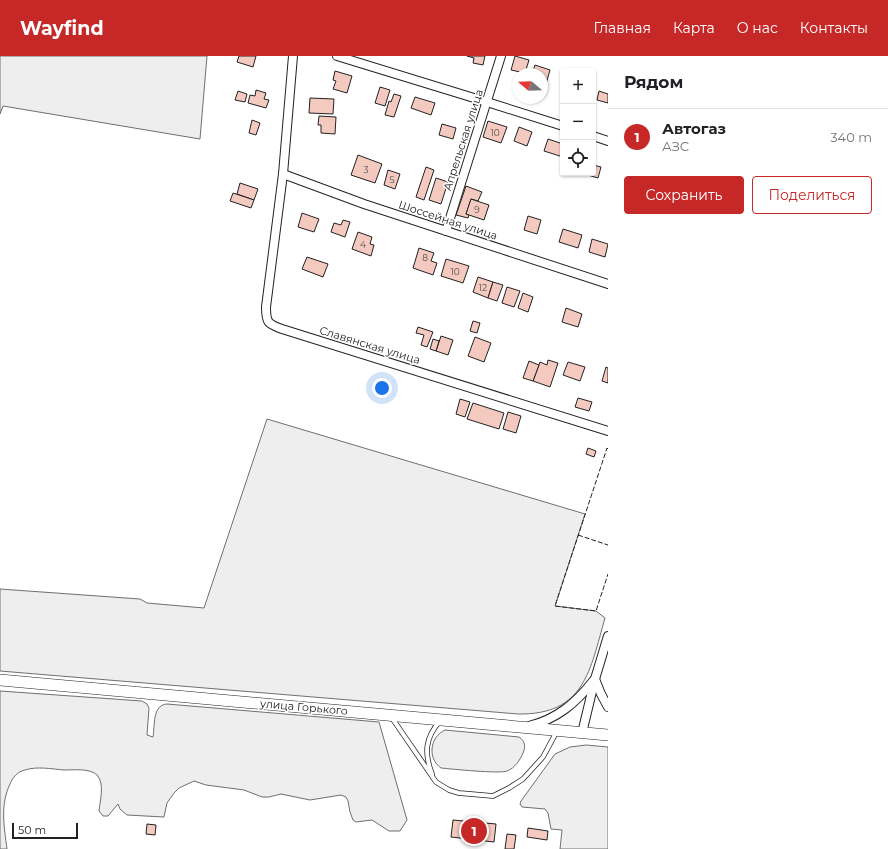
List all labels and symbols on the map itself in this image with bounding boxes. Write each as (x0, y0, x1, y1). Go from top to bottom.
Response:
north arrow (512, 68, 548, 104)
street label: Апрельская улица (440, 88, 486, 192)
house number: 10 (490, 127, 500, 138)
house number: 3 (363, 164, 369, 175)
house number: 5 (389, 174, 395, 185)
street label: Шоссейная улица (397, 197, 499, 243)
house number: 9 (474, 204, 480, 215)
house number: 4 (360, 239, 366, 250)
house number: 8 (422, 252, 428, 263)
house number: 10 (450, 266, 460, 277)
house number: 12 (479, 282, 487, 293)
street label: Славянская улица (318, 323, 422, 367)
your location (372, 378, 392, 398)
street label: улица Горького (259, 696, 348, 718)
pin: 1 (461, 816, 487, 846)
scale bar (12, 821, 78, 840)

